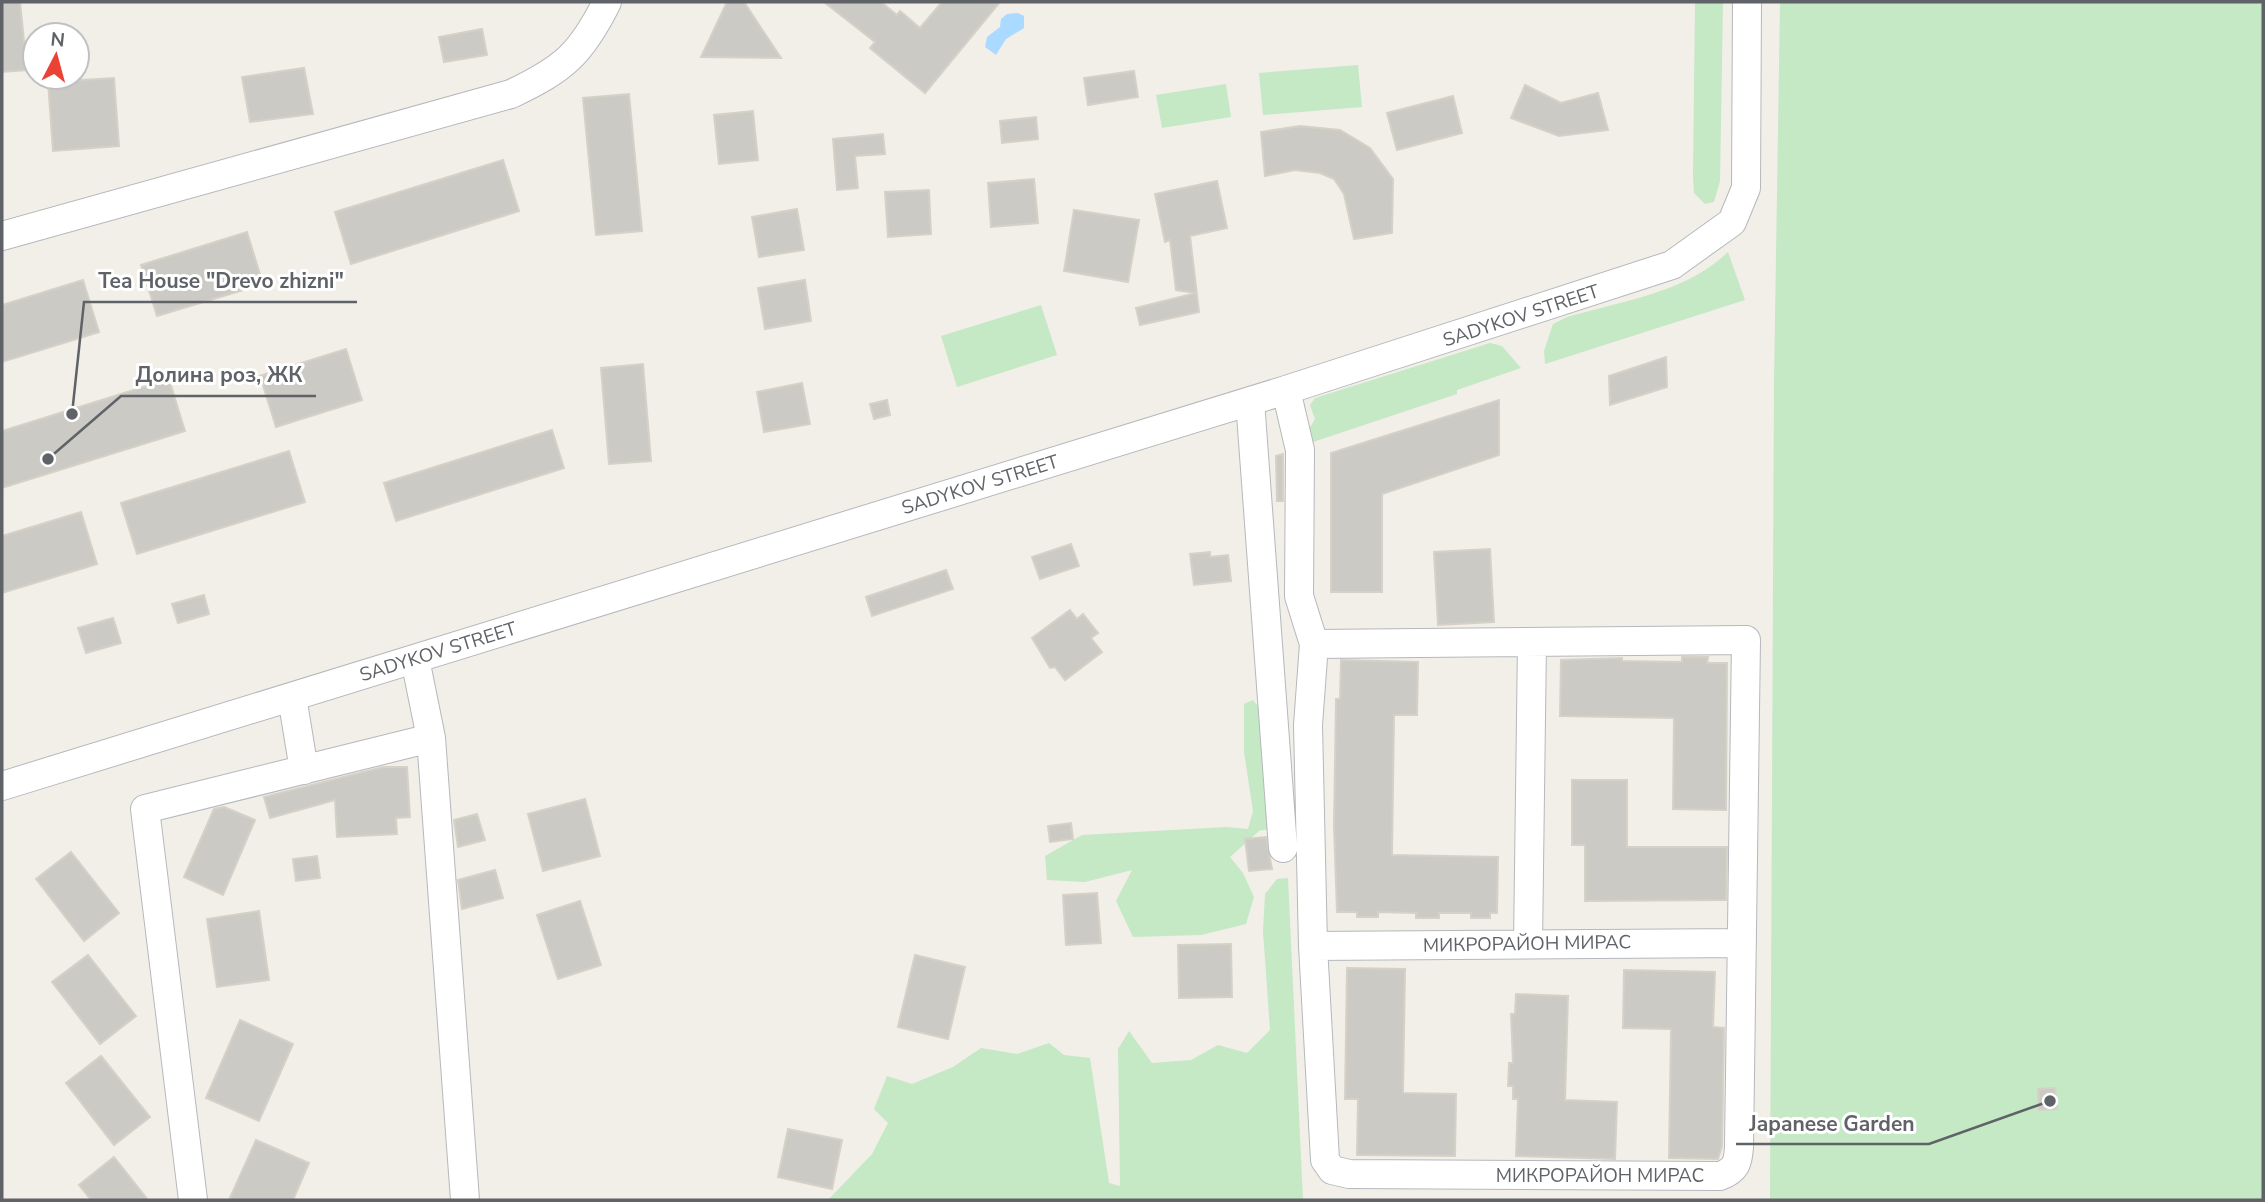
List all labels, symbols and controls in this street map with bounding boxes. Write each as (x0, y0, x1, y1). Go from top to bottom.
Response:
north arrow (21, 21, 91, 91)
text: N (49, 26, 66, 54)
callout: Tea House "Drevo zhizni" (84, 260, 357, 302)
text: Tea House "Drevo zhizni" (98, 267, 344, 295)
street label: SADYKOV STREET (1440, 278, 1603, 354)
callout: Долина роз, ЖК (121, 354, 316, 396)
text: Долина роз, ЖК (136, 361, 303, 389)
street label: SADYKOV STREET (898, 449, 1062, 521)
street label: SADYKOV STREET (356, 616, 520, 688)
street label: МИКРОРАЙОН МИРАС (1423, 929, 1631, 959)
callout: Japanese Garden (1736, 1102, 1929, 1144)
text: Japanese Garden (1748, 1110, 1915, 1138)
street label: МИКРОРАЙОН МИРАС (1496, 1163, 1704, 1189)

